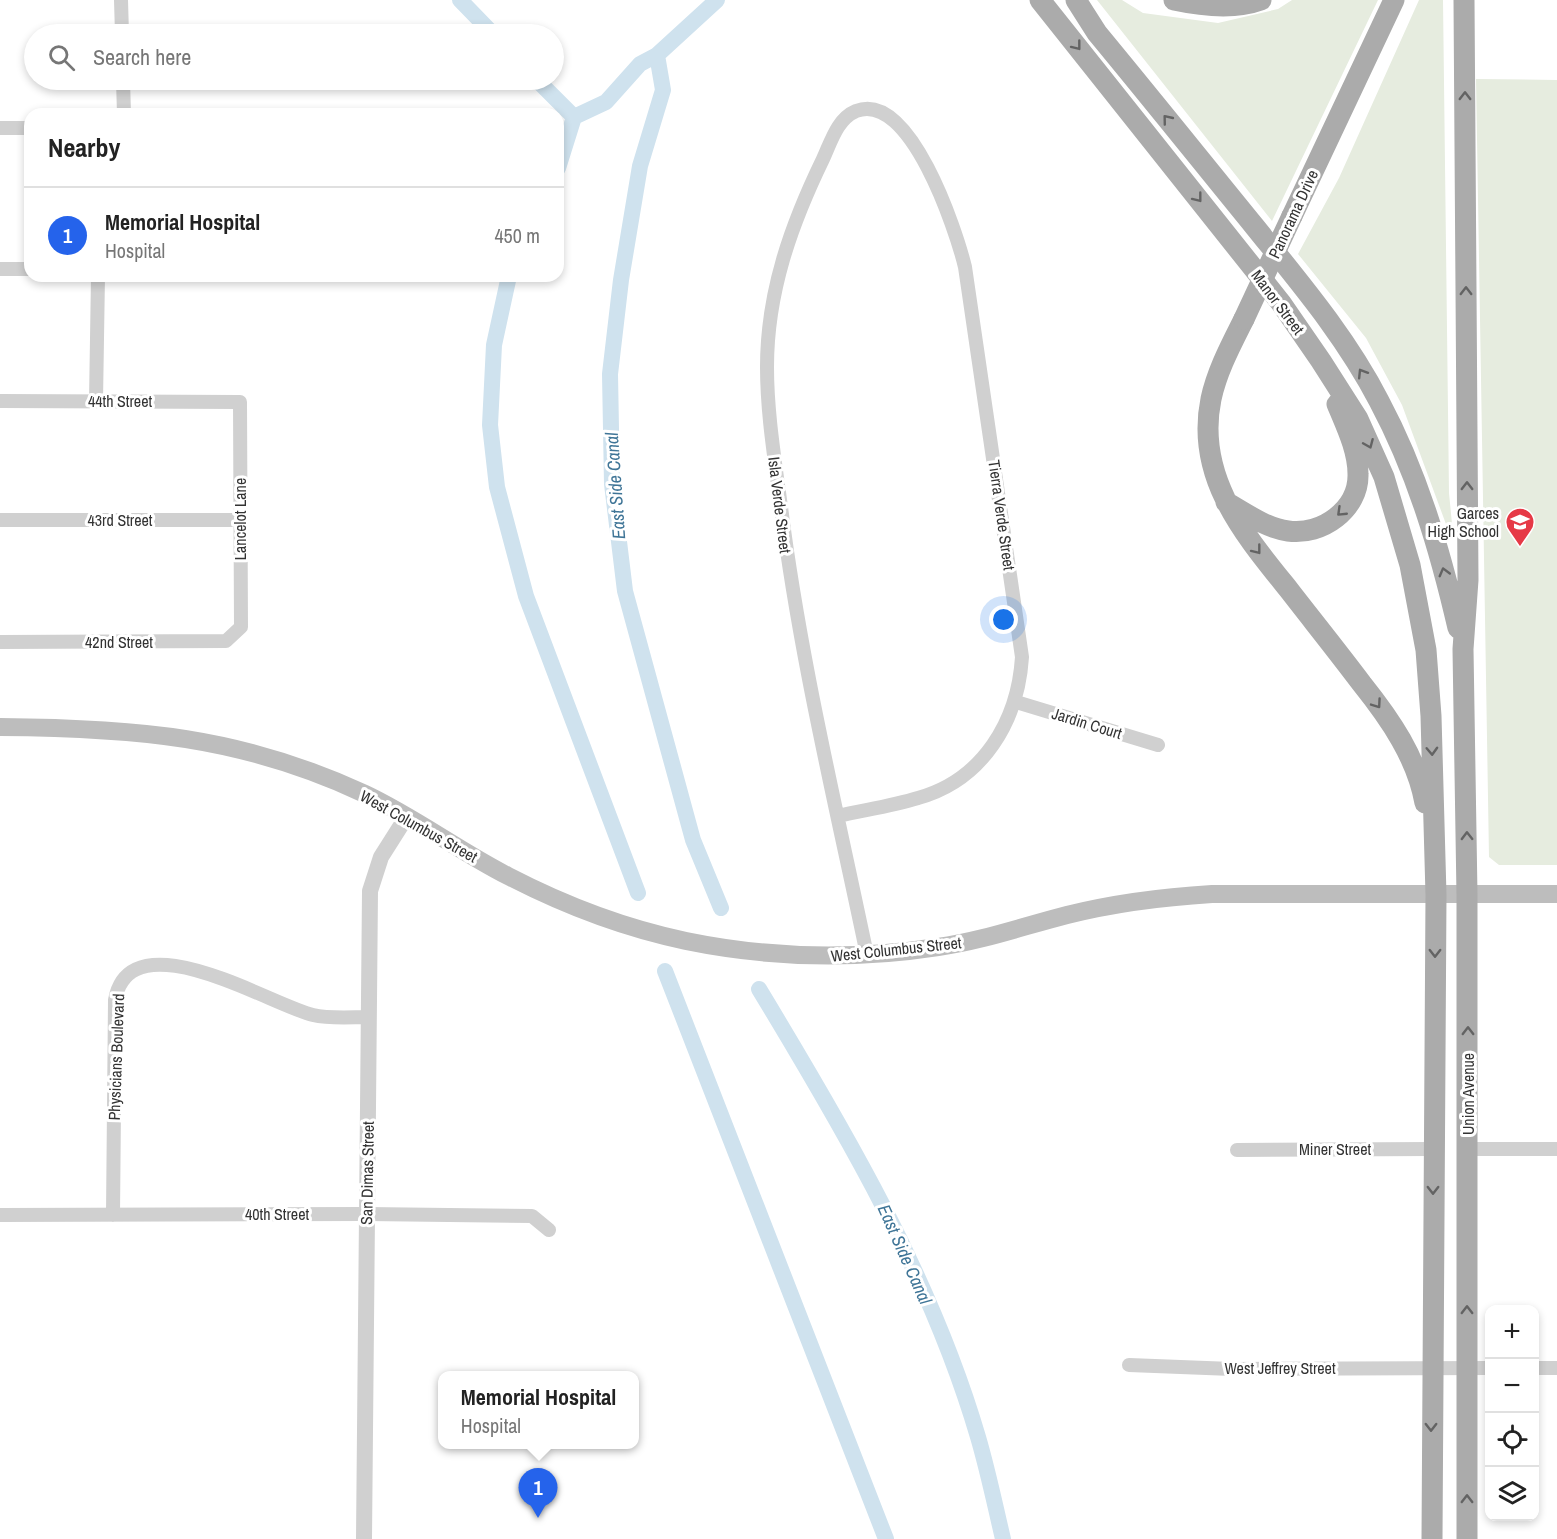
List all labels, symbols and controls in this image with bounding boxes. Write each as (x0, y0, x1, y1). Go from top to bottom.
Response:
search box (24, 24, 564, 90)
one-way arrow (1069, 39, 1080, 50)
icon: search (45, 41, 78, 74)
text: Search here (93, 42, 191, 72)
one-way arrow (1458, 92, 1471, 101)
one-way arrow (1163, 115, 1174, 126)
text: Nearby (48, 130, 120, 165)
street label: Panorama Drive (1263, 166, 1323, 262)
one-way arrow (1191, 192, 1202, 203)
text: Memorial Hospital (105, 207, 260, 237)
text: 1 (63, 222, 72, 249)
text: 450 m (494, 222, 540, 249)
text: Hospital (105, 237, 165, 264)
street label: Manor Street (1246, 265, 1310, 339)
one-way arrow (1460, 287, 1472, 296)
one-way arrow (1358, 369, 1370, 379)
street label: 44th Street (88, 390, 152, 412)
water label: East Side Canal (599, 431, 631, 540)
one-way arrow (1362, 437, 1374, 448)
street label: Isla Verde Street (763, 456, 797, 555)
street label: Tierra Verde Street (983, 458, 1021, 572)
street label: Lancelot Lane (229, 478, 251, 560)
one-way arrow (1461, 482, 1473, 491)
place label: Garces High School (1428, 502, 1499, 542)
one-way arrow (1337, 505, 1347, 516)
school or university icon: Garces High School (1504, 506, 1536, 548)
street label: 43rd Street (88, 509, 153, 531)
one-way arrow (1250, 544, 1261, 555)
one-way arrow (1439, 567, 1451, 578)
your location (989, 605, 1018, 634)
street label: 42nd Street (85, 631, 153, 653)
one-way arrow (1370, 697, 1381, 708)
street label: Jardin Court (1049, 702, 1125, 744)
one-way arrow (1426, 746, 1438, 755)
street label: West Columbus Street (356, 785, 482, 868)
one-way arrow (1461, 832, 1473, 841)
street label: West Columbus Street (830, 931, 963, 967)
one-way arrow (1429, 949, 1441, 958)
street label: Physicians Boulevard (103, 993, 129, 1121)
one-way arrow (1462, 1026, 1474, 1035)
street label: Union Avenue (1457, 1053, 1479, 1135)
street label: San Dimas Street (355, 1121, 379, 1225)
street label: Miner Street (1299, 1138, 1371, 1160)
one-way arrow (1426, 1186, 1439, 1195)
water label: East Side Canal (872, 1200, 938, 1308)
street label: 40th Street (245, 1203, 309, 1225)
one-way arrow (1461, 1305, 1473, 1314)
map controls (1485, 1305, 1539, 1521)
button: + (1485, 1305, 1539, 1359)
street label: West Jeffrey Street (1224, 1357, 1336, 1379)
button: − (1485, 1359, 1539, 1413)
popup (438, 1371, 639, 1449)
text: Memorial Hospital (461, 1382, 616, 1412)
text: Hospital (461, 1412, 521, 1439)
button: locate (1485, 1413, 1539, 1467)
one-way arrow (1425, 1422, 1437, 1431)
button: layers (1485, 1467, 1539, 1521)
pin: 1 (518, 1468, 558, 1518)
one-way arrow (1461, 1494, 1473, 1503)

